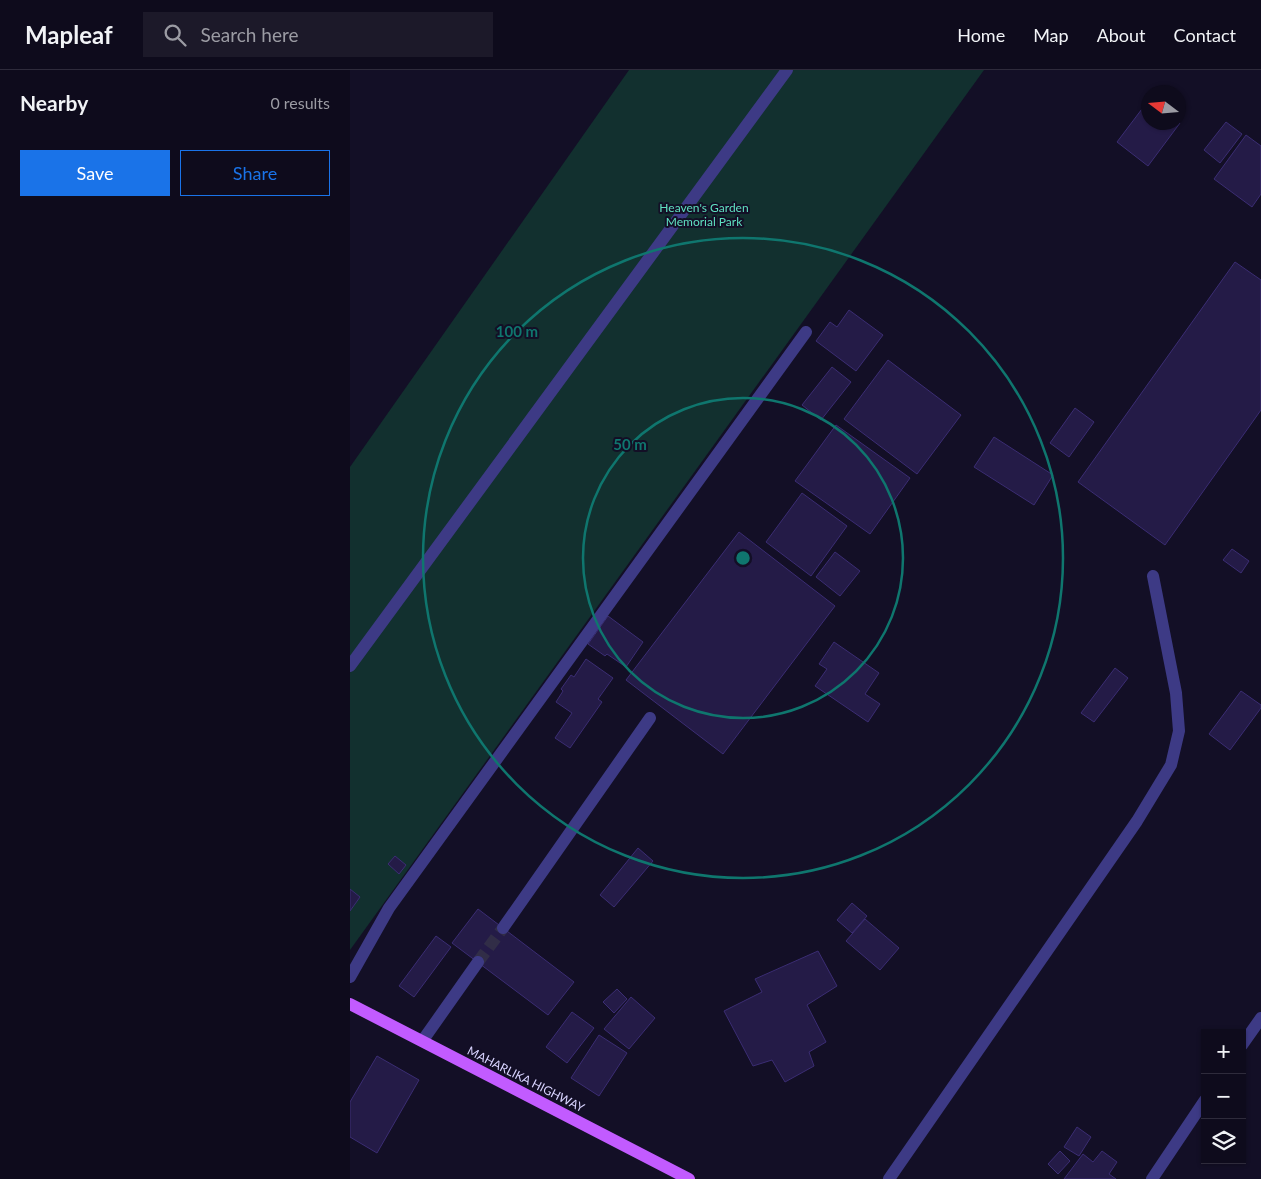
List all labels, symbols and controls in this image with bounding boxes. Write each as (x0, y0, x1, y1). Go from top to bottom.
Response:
search box (143, 12, 493, 57)
text: Mapleaf (25, 20, 113, 49)
icon: search (161, 21, 189, 49)
text: Search here (201, 23, 299, 46)
text: Home (957, 24, 1005, 46)
text: Map (1033, 24, 1069, 46)
text: About (1097, 24, 1146, 46)
text: Contact (1174, 24, 1236, 46)
north arrow (1141, 85, 1186, 130)
text: Nearby (20, 90, 88, 115)
text: 0 results (270, 93, 330, 112)
button: Save (20, 150, 170, 196)
button: Share (180, 150, 330, 196)
park label: Heaven's Garden Memorial Park (659, 200, 749, 229)
text: 100 m (496, 322, 538, 340)
text: 50 m (613, 435, 647, 453)
centre of rings (734, 549, 752, 567)
map controls (1201, 1029, 1246, 1164)
button: + (1201, 1029, 1246, 1074)
street label: MAHARLIKA HIGHWAY (465, 1043, 588, 1115)
button: − (1201, 1074, 1246, 1119)
button: layers (1201, 1119, 1246, 1164)

